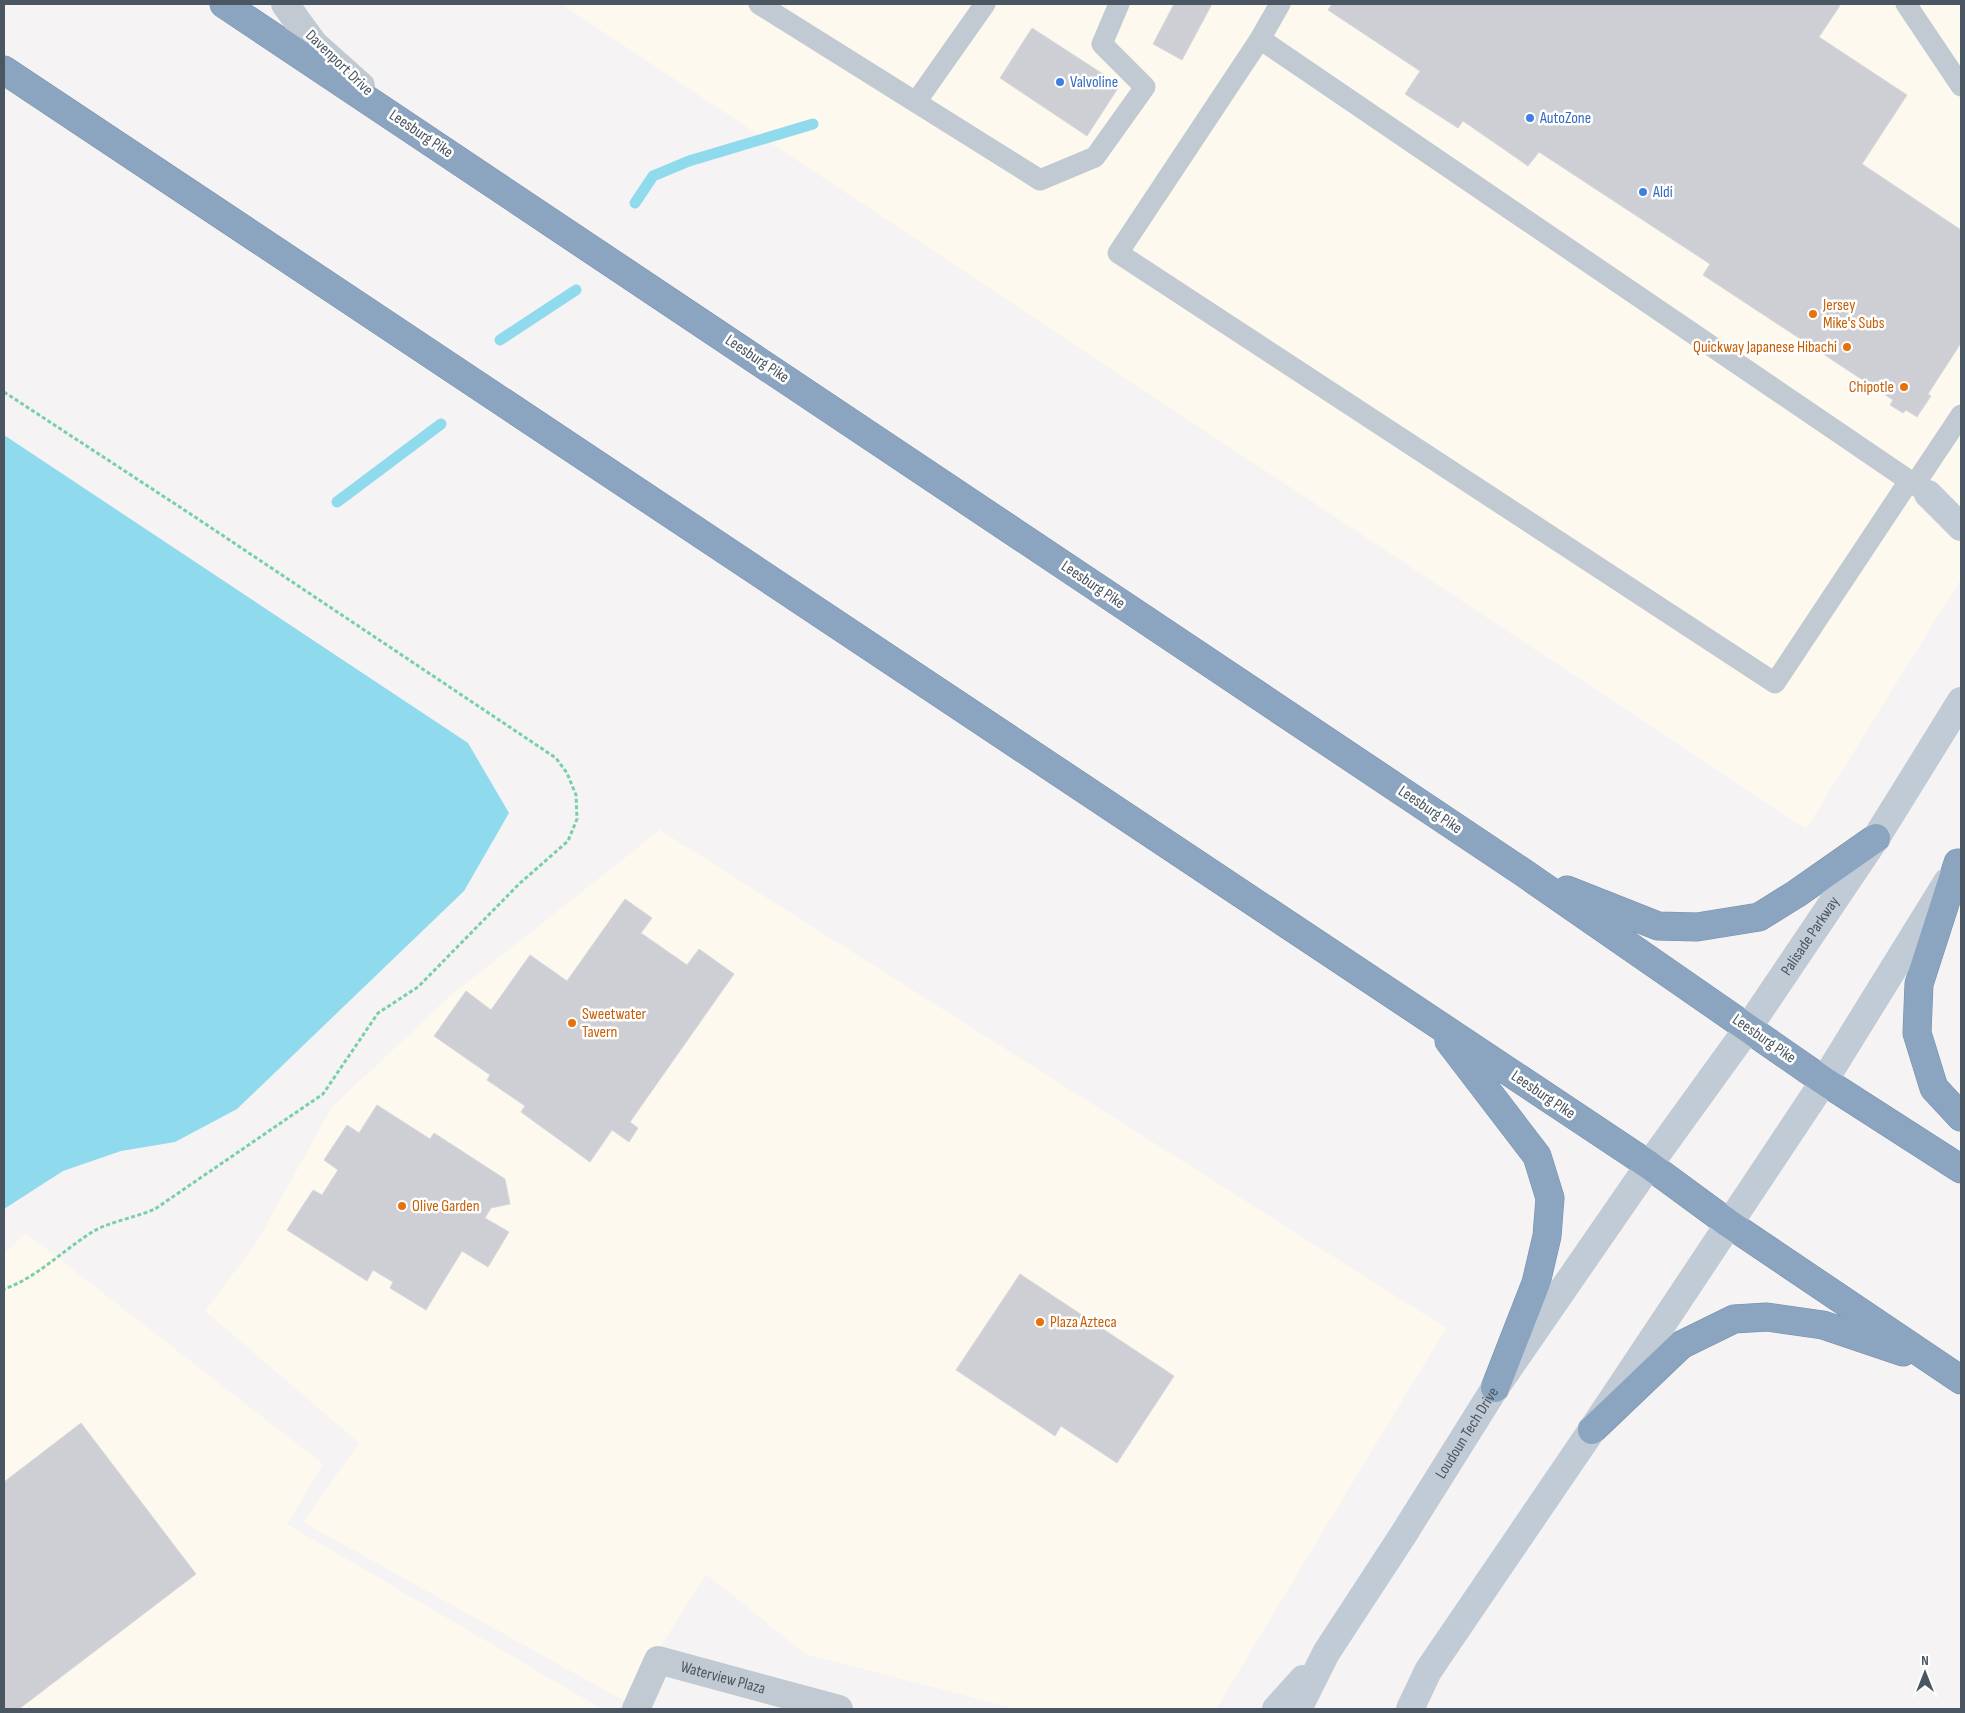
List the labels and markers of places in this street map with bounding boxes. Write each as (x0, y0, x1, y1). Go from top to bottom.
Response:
place label: Valvoline (1070, 73, 1118, 92)
marker: Valvoline (1054, 76, 1066, 88)
place label: AutoZone (1539, 109, 1591, 128)
marker: AutoZone (1524, 112, 1536, 124)
place label: Aldi (1652, 183, 1673, 202)
marker: Aldi (1637, 186, 1649, 198)
place label: Jersey Mike's Subs (1822, 296, 1885, 333)
marker: Jersey Mike's Subs (1807, 308, 1819, 320)
place label: Quickway Japanese Hibachi (1693, 338, 1837, 357)
marker: Quickway Japanese Hibachi (1841, 341, 1853, 353)
place label: Chipotle (1849, 378, 1894, 397)
marker: Chipotle (1898, 381, 1910, 393)
place label: Sweetwater Tavern (582, 1005, 647, 1042)
marker: Sweetwater Tavern (566, 1017, 578, 1029)
place label: Olive Garden (412, 1197, 480, 1216)
marker: Olive Garden (396, 1200, 408, 1212)
place label: Plaza Azteca (1050, 1313, 1117, 1332)
marker: Plaza Azteca (1034, 1316, 1046, 1328)

